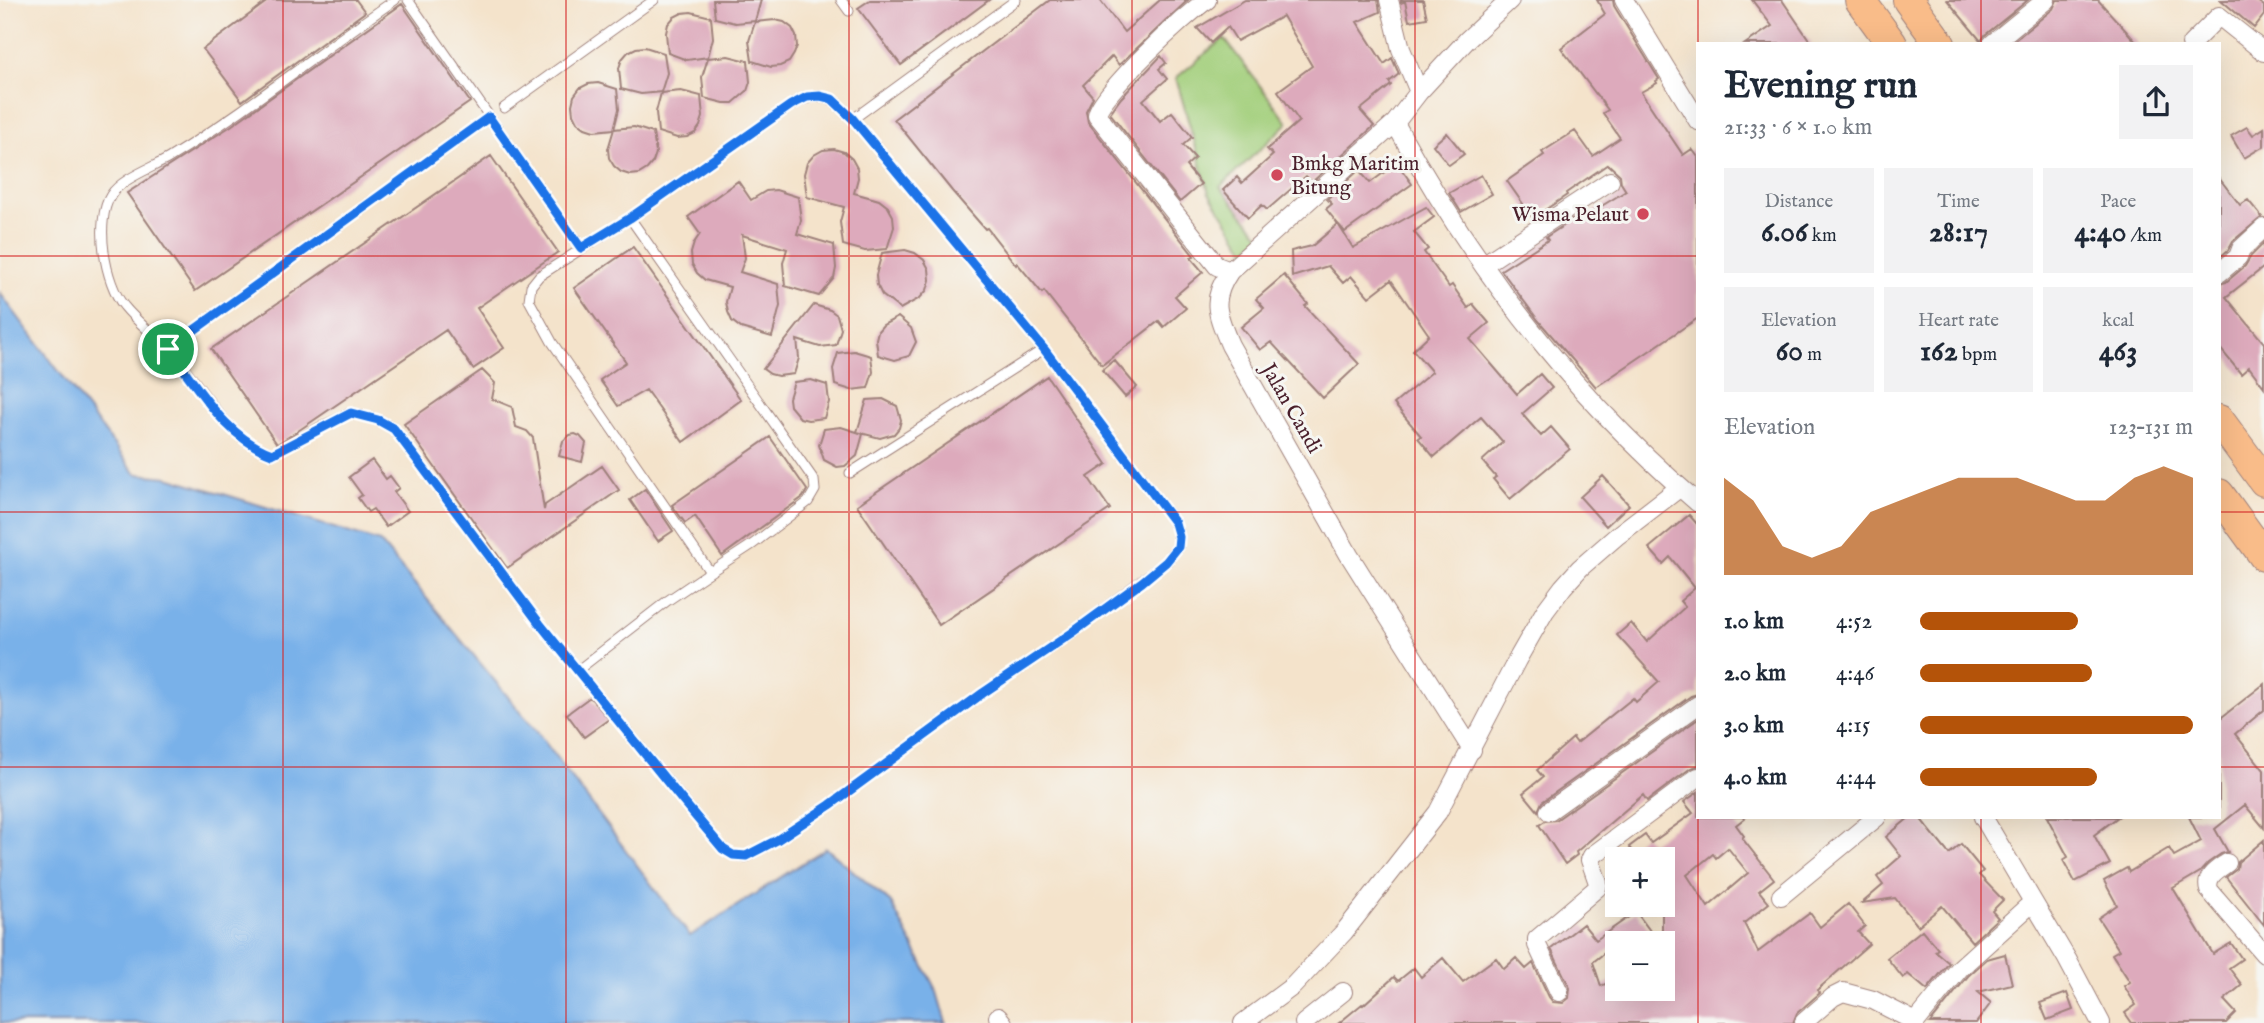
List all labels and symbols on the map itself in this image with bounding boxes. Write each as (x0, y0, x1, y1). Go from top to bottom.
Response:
place label: Bmkg Maritim Bitung (1291, 151, 1419, 202)
marker: Bmkg Maritim Bitung (1269, 167, 1285, 183)
place label: Wisma Pelaut (1512, 202, 1629, 229)
marker: Wisma Pelaut (1635, 206, 1651, 222)
pin (138, 319, 198, 379)
street label: Jalan Candi (1253, 357, 1327, 459)

